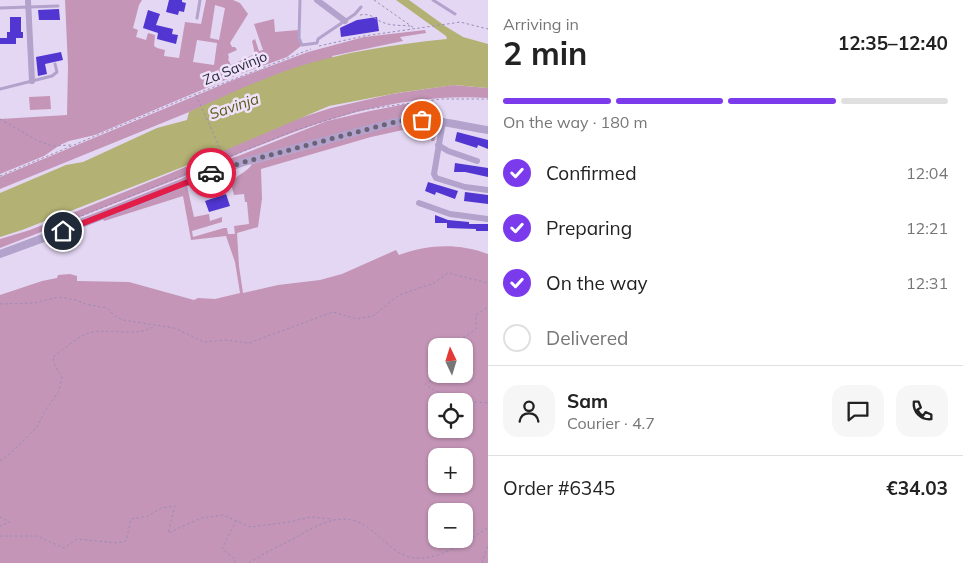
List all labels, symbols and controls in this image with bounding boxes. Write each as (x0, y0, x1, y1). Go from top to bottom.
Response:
text: Arriving in (503, 14, 579, 34)
text: 12:35–12:40 (838, 31, 948, 55)
text: 2 min (503, 33, 587, 73)
street label: Za Savinjo (200, 47, 270, 89)
water label: Savinja (207, 89, 261, 123)
pin (401, 99, 443, 141)
icon: bag (408, 106, 436, 134)
text: On the way · 180 m (503, 112, 648, 132)
courier (186, 148, 236, 198)
icon: car (197, 159, 225, 187)
icon: check (503, 159, 531, 187)
text: Confirmed (546, 161, 637, 185)
text: 12:04 (906, 163, 948, 183)
pin (42, 210, 84, 252)
icon: check (503, 214, 531, 242)
text: Preparing (546, 216, 632, 240)
icon: home (49, 217, 77, 245)
text: 12:21 (906, 218, 948, 238)
icon: check (503, 269, 531, 297)
text: On the way (546, 271, 648, 295)
text: 12:31 (906, 273, 948, 293)
text: Delivered (546, 326, 628, 350)
north arrow (428, 338, 472, 382)
map controls (428, 338, 473, 548)
button: person (503, 385, 555, 437)
button: chat (832, 385, 884, 437)
button: phone (896, 385, 948, 437)
text: Sam (567, 389, 608, 413)
button: locate (428, 393, 473, 438)
text: Courier · 4.7 (567, 413, 655, 433)
button: + (428, 448, 473, 493)
text: Order #6345 (503, 476, 615, 500)
text: €34.03 (886, 476, 948, 500)
button: − (428, 503, 473, 548)

